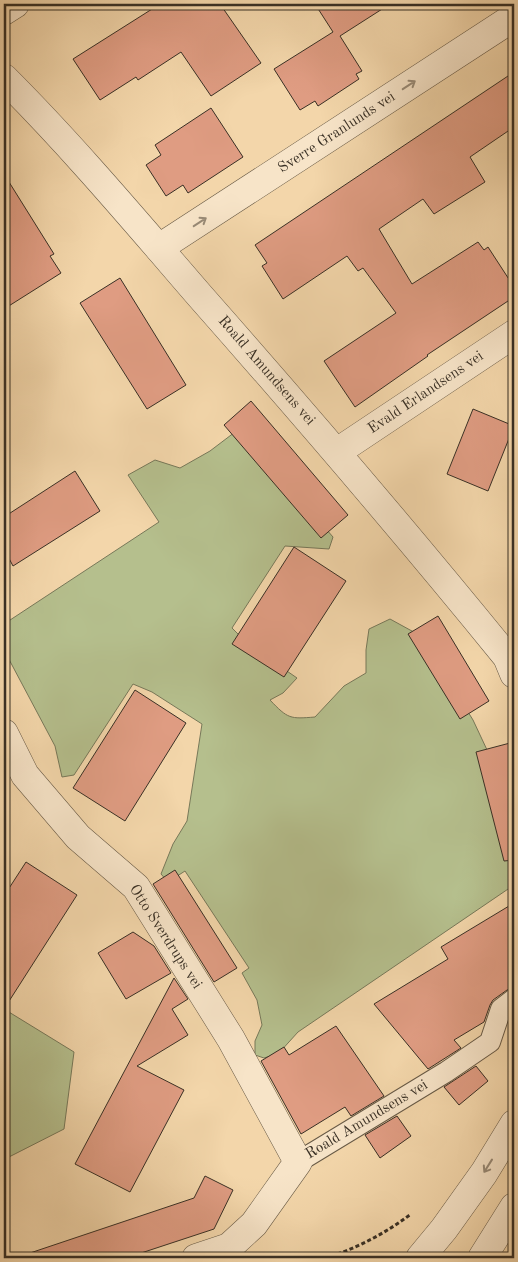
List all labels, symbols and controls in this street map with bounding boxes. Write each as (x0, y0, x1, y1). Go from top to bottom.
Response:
one-way arrow (402, 80, 416, 90)
street label: Sverre Granlunds vei (276, 90, 398, 176)
one-way arrow (192, 216, 206, 226)
street label: Roald Amundsens vei (215, 313, 317, 429)
street label: Evald Erlandsens vei (366, 349, 486, 437)
street label: Otto Sverdrups vei (126, 882, 204, 992)
street label: Roald Amundsens vei (303, 1078, 431, 1162)
one-way arrow (483, 1158, 493, 1172)

